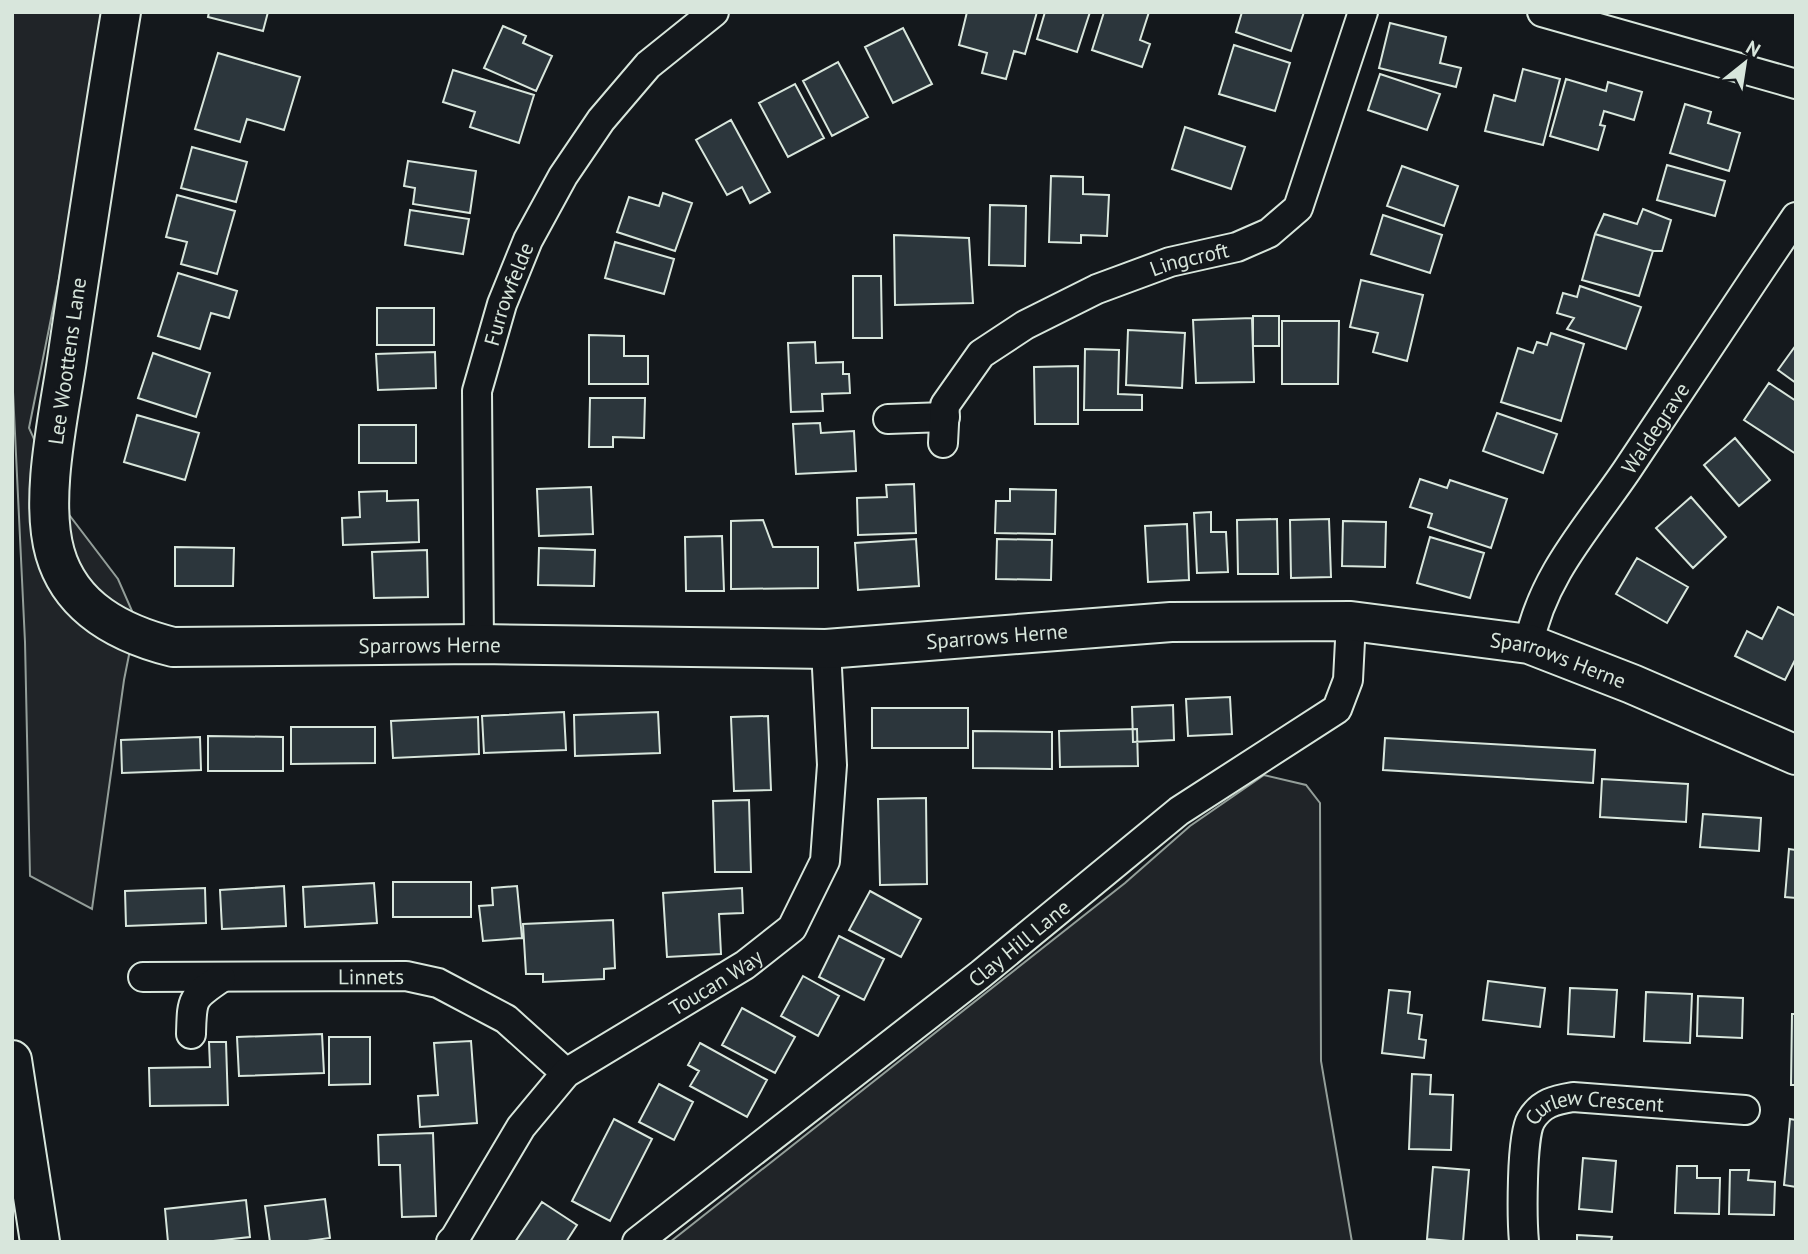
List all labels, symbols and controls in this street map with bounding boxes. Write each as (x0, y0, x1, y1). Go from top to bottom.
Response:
north arrow (1710, 28, 1780, 98)
text: N (1742, 35, 1765, 62)
street label: Lingcroft (1146, 236, 1231, 282)
street label: Furrowfelde (477, 238, 539, 349)
street label: Lee Woottens Lane (42, 276, 92, 446)
street label: Waldegrave (1615, 377, 1695, 479)
street label: Sparrows Herne (925, 617, 1069, 655)
street label: Sparrows Herne (1488, 626, 1630, 694)
street label: Sparrows Herne (358, 630, 501, 659)
street label: Clay Hill Lane (962, 893, 1075, 993)
street label: Toucan Way (664, 943, 768, 1021)
street label: Linnets (338, 963, 404, 990)
street label: Curlew Crescent (1518, 1083, 1665, 1130)

